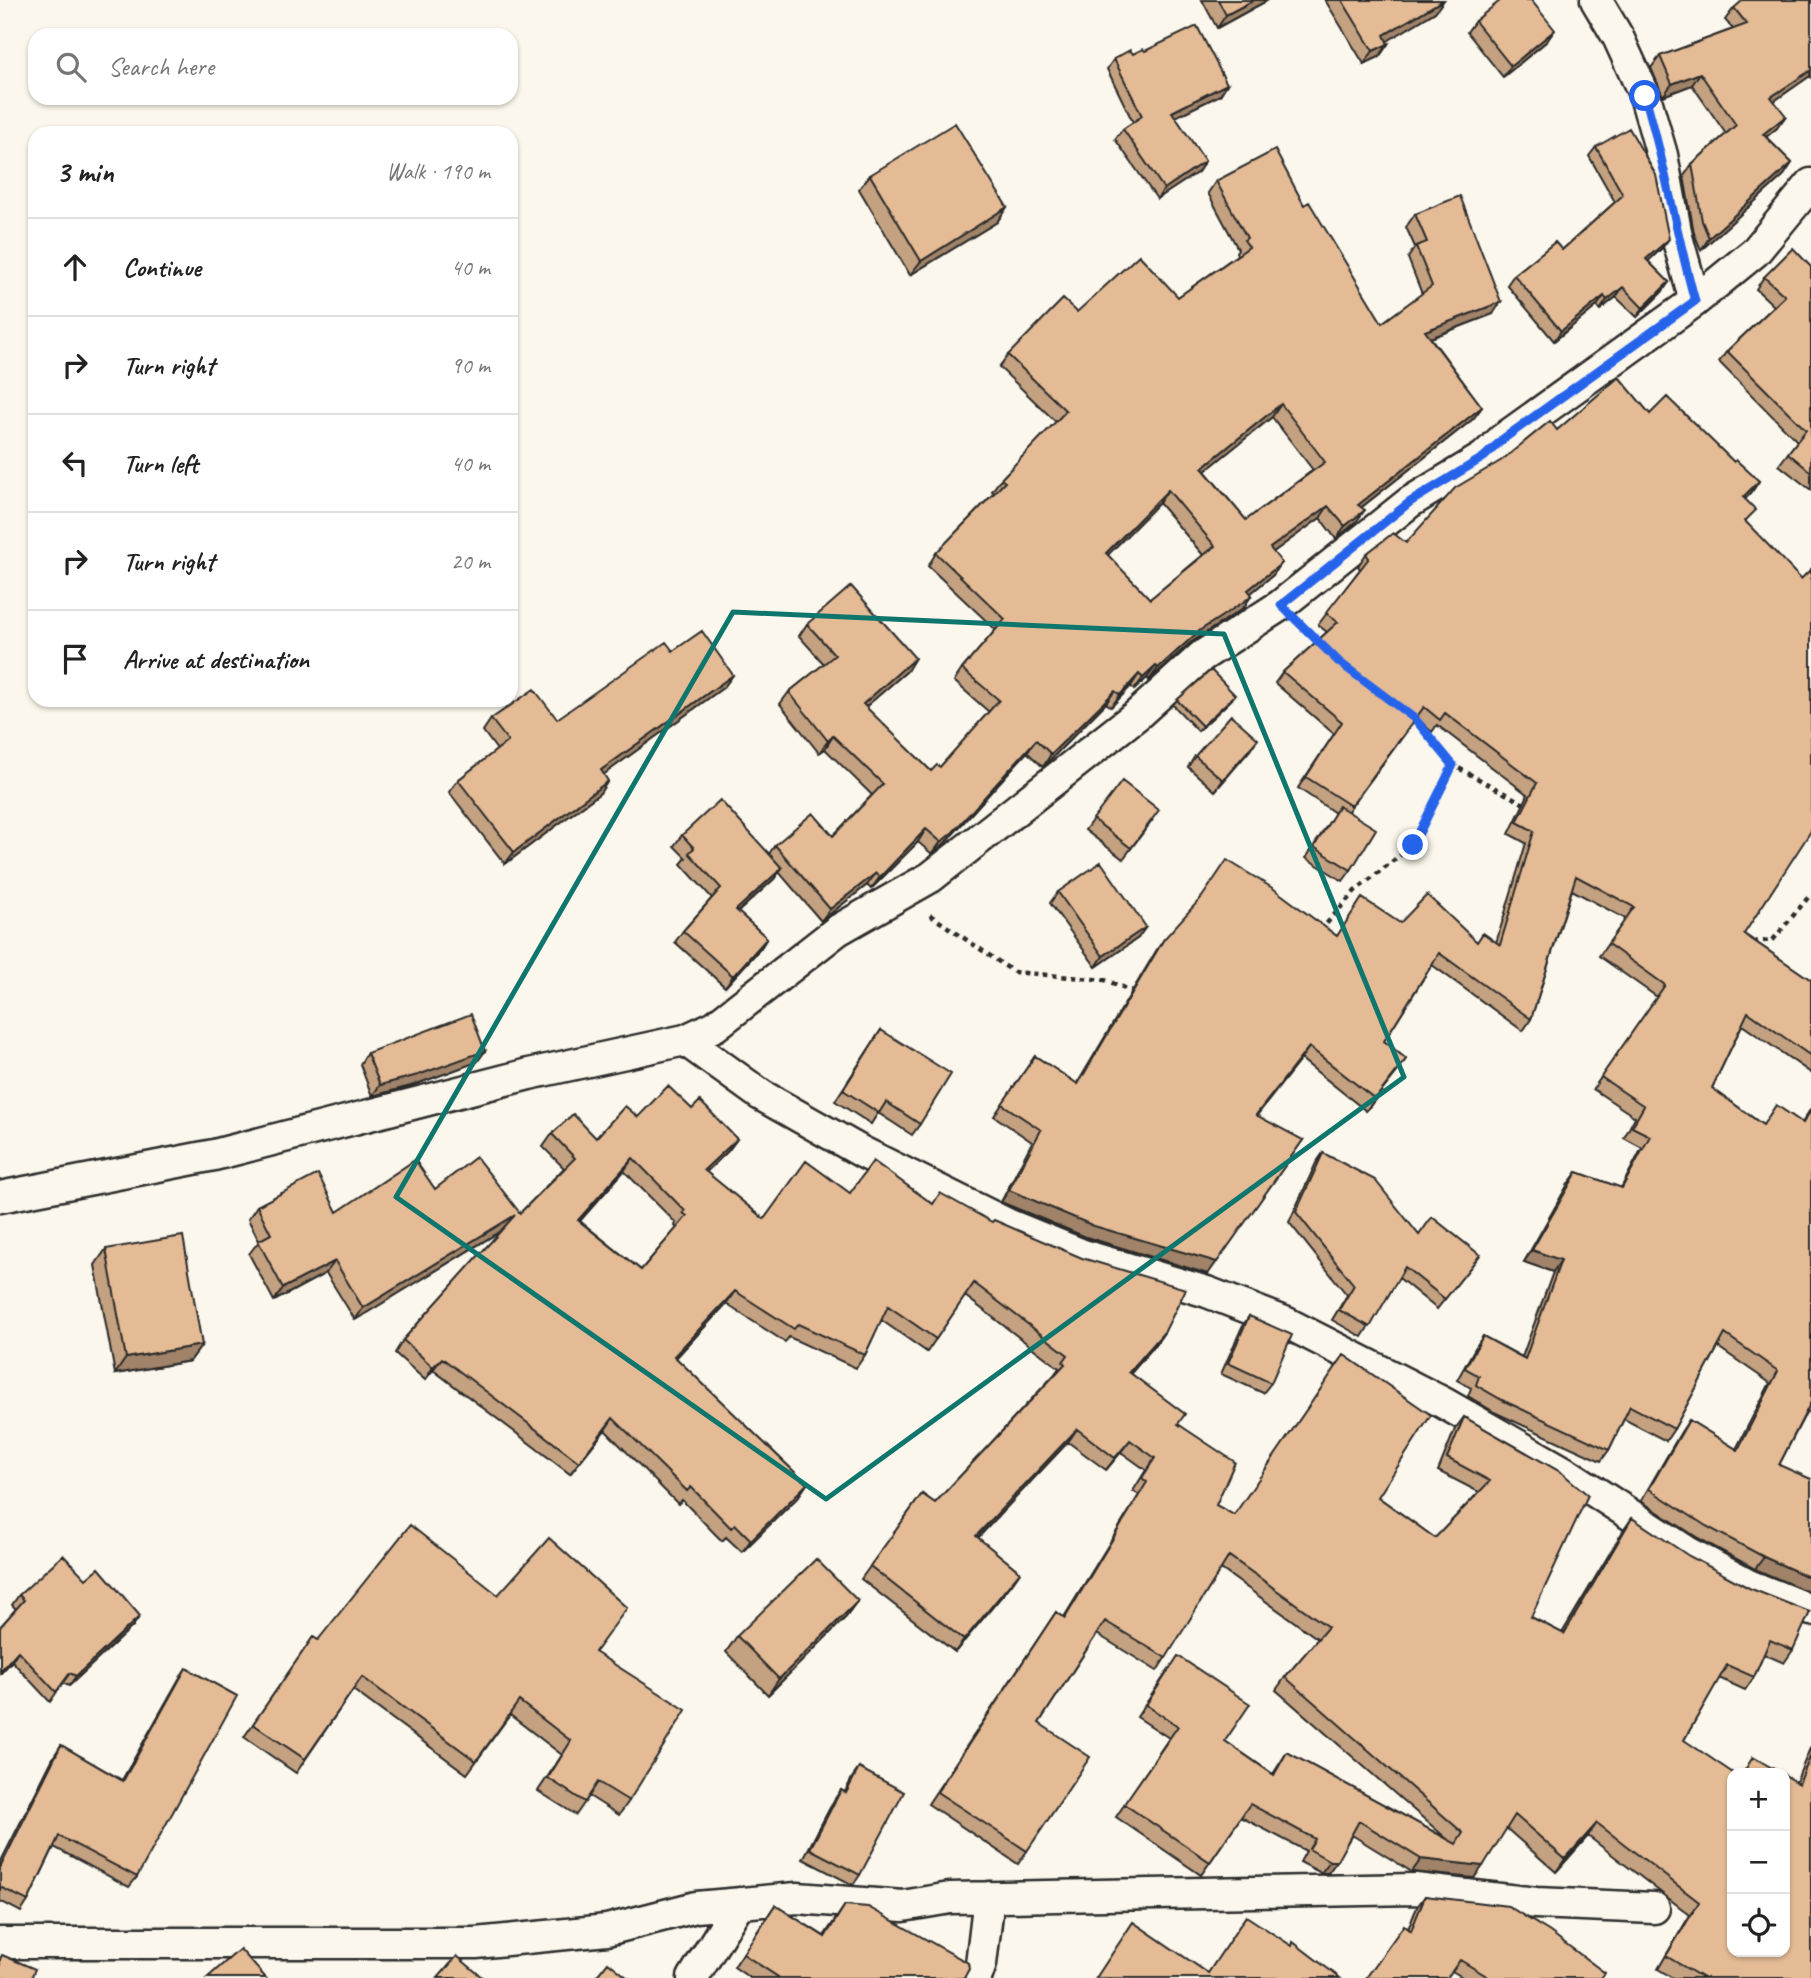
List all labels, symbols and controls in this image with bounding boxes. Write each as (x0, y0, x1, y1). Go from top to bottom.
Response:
search box (28, 28, 518, 105)
icon: search (52, 48, 90, 86)
text: Search here (108, 50, 214, 83)
route start (1629, 80, 1660, 111)
text: 3 min (56, 153, 113, 191)
text: Walk · 190 m (386, 157, 490, 186)
icon: ahead (56, 248, 94, 286)
text: Continue (123, 251, 201, 284)
text: 40 m (451, 253, 490, 282)
icon: right (56, 346, 94, 384)
text: Turn right (123, 349, 214, 382)
text: 90 m (451, 351, 490, 380)
icon: left (56, 444, 94, 482)
text: Turn left (123, 447, 198, 480)
text: 40 m (451, 449, 490, 478)
icon: right (56, 542, 94, 580)
text: Turn right (123, 545, 214, 578)
text: 20 m (451, 547, 490, 576)
icon: arrive (56, 640, 94, 678)
text: Arrive at destination (123, 643, 309, 676)
route end (1397, 829, 1428, 860)
map controls (1727, 1768, 1790, 1957)
button: + (1727, 1768, 1790, 1831)
button: − (1727, 1831, 1790, 1894)
button: locate (1727, 1894, 1790, 1957)

